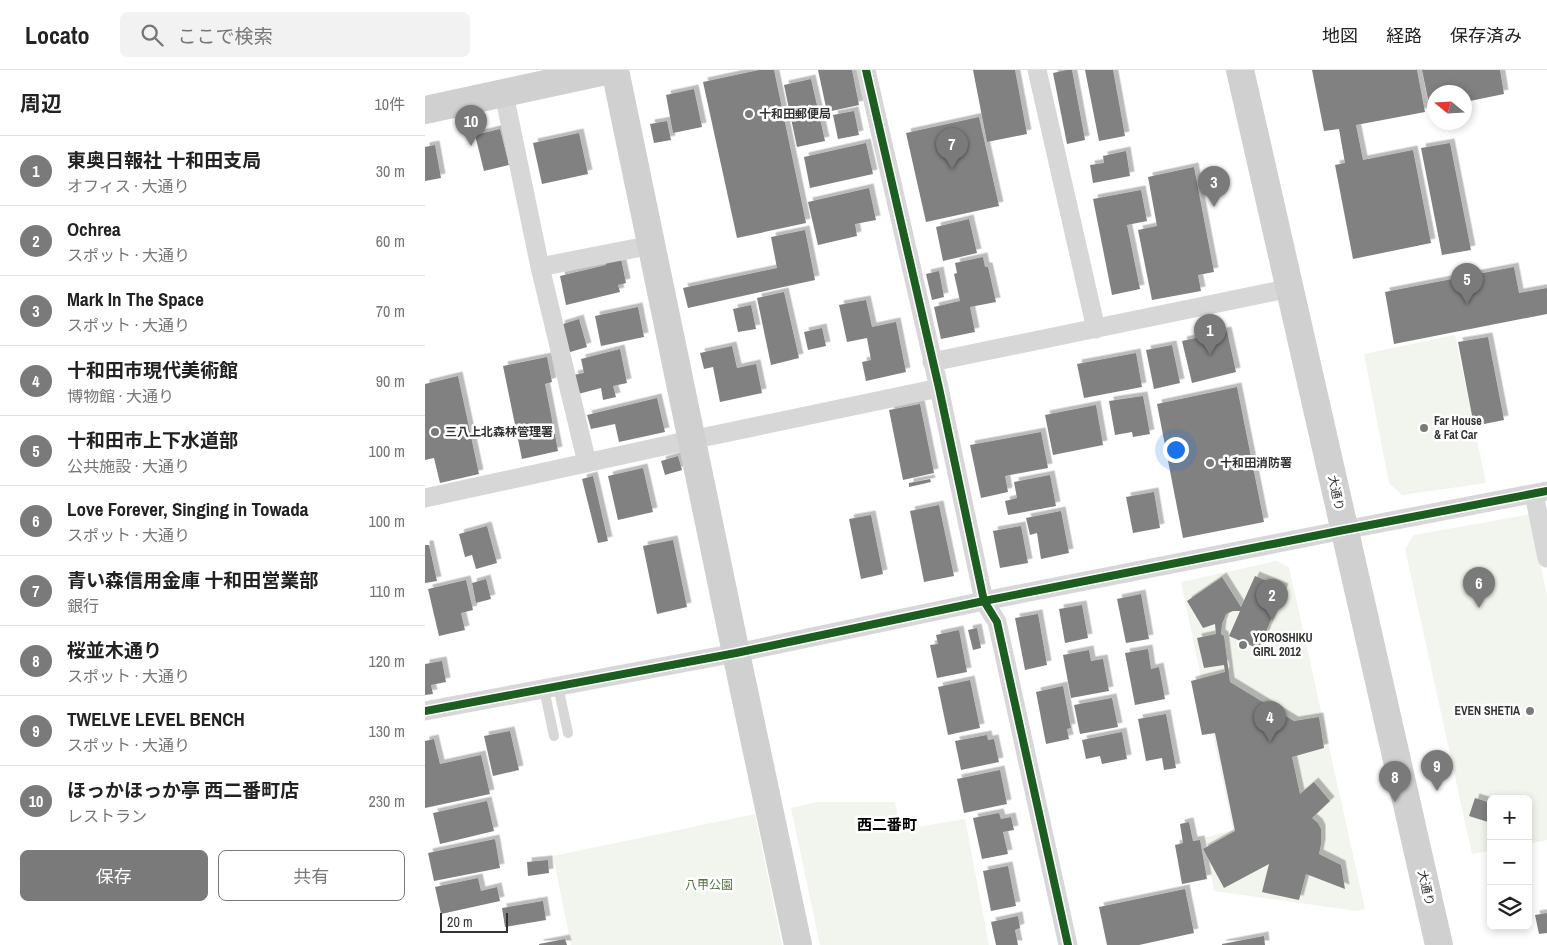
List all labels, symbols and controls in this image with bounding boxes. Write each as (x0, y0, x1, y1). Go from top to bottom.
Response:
search box (120, 12, 470, 57)
text: Locato (25, 19, 90, 51)
icon: search (138, 21, 166, 49)
text: ここで検索 (178, 23, 273, 49)
text: 地図 (1322, 23, 1358, 48)
text: 経路 (1386, 23, 1422, 48)
text: 保存済み (1450, 23, 1522, 48)
north arrow (1427, 85, 1472, 130)
text: 周辺 (20, 89, 62, 118)
text: 10件 (374, 93, 405, 115)
pin: 10 (455, 105, 487, 146)
place label: 十和田郵便局 (759, 106, 831, 122)
marker: 十和田郵便局 (743, 108, 755, 120)
pin: 7 (936, 128, 968, 169)
text: 東奥日報社 十和田支局 (67, 147, 261, 173)
text: 1 (32, 160, 40, 182)
text: 30 m (376, 160, 405, 182)
pin: 3 (1198, 166, 1230, 207)
text: オフィス · 大通り (67, 175, 190, 197)
text: Ochrea (67, 216, 121, 242)
text: 2 (32, 230, 40, 252)
text: 60 m (376, 230, 405, 252)
text: スポット · 大通り (67, 244, 190, 266)
pin: 5 (1451, 263, 1483, 304)
text: Mark In The Space (67, 286, 204, 312)
text: 3 (32, 300, 40, 322)
text: 70 m (376, 300, 405, 322)
text: スポット · 大通り (67, 314, 190, 336)
pin: 1 (1194, 314, 1226, 355)
text: 十和田市現代美術館 (67, 357, 238, 383)
text: 4 (32, 370, 40, 392)
text: 90 m (376, 370, 405, 392)
text: 博物館 · 大通り (67, 385, 174, 407)
place label: Far House & Fat Car (1434, 413, 1482, 443)
marker: Far House & Fat Car (1418, 422, 1430, 434)
place label: 三八上北森林管理署 (445, 424, 553, 440)
marker: 三八上北森林管理署 (429, 426, 441, 438)
text: 十和田市上下水道部 (67, 427, 238, 453)
your location (1163, 437, 1189, 463)
text: 5 (32, 440, 40, 462)
text: 100 m (369, 440, 405, 462)
text: 公共施設 · 大通り (67, 455, 190, 477)
place label: 十和田消防署 (1220, 455, 1292, 471)
marker: 十和田消防署 (1204, 457, 1216, 469)
street label: 大通り (1324, 474, 1348, 512)
text: Love Forever, Singing in Towada (67, 496, 308, 522)
text: 6 (32, 510, 40, 532)
text: 100 m (369, 510, 405, 532)
text: スポット · 大通り (67, 524, 190, 546)
text: 青い森信用金庫 十和田営業部 (67, 567, 318, 593)
pin: 6 (1463, 567, 1495, 608)
pin: 2 (1256, 579, 1288, 620)
text: 7 (32, 580, 40, 602)
text: 110 m (369, 580, 405, 602)
text: 銀行 (67, 595, 99, 617)
place label: YOROSHIKU GIRL 2012 (1253, 630, 1313, 660)
text: 桜並木通り (67, 637, 162, 663)
marker: YOROSHIKU GIRL 2012 (1237, 639, 1249, 651)
text: 8 (32, 650, 40, 672)
text: 120 m (369, 650, 405, 672)
text: スポット · 大通り (67, 665, 190, 687)
pin: 4 (1254, 701, 1286, 742)
place label: EVEN SHETIA (1454, 703, 1521, 719)
marker: EVEN SHETIA (1524, 705, 1536, 717)
text: TWELVE LEVEL BENCH (67, 706, 245, 732)
text: 9 (32, 720, 40, 742)
text: 130 m (369, 720, 405, 742)
text: スポット · 大通り (67, 734, 190, 756)
pin: 9 (1421, 750, 1453, 791)
pin: 8 (1379, 761, 1411, 802)
text: ほっかほっか亭 西二番町店 (67, 777, 299, 803)
text: 10 (29, 790, 43, 812)
text: 230 m (369, 790, 405, 812)
map controls (1487, 795, 1532, 930)
button: + (1487, 795, 1532, 840)
text: レストラン (67, 805, 147, 827)
district label: 西二番町 (857, 814, 917, 835)
button: − (1487, 840, 1532, 885)
button: 保存 (20, 850, 208, 901)
button: 共有 (218, 850, 405, 901)
street label: 大通り (1414, 869, 1438, 907)
park label: 八甲公園 (685, 877, 733, 893)
button: layers (1487, 885, 1532, 930)
scale bar (440, 910, 507, 933)
text: 20 m (447, 913, 473, 931)

